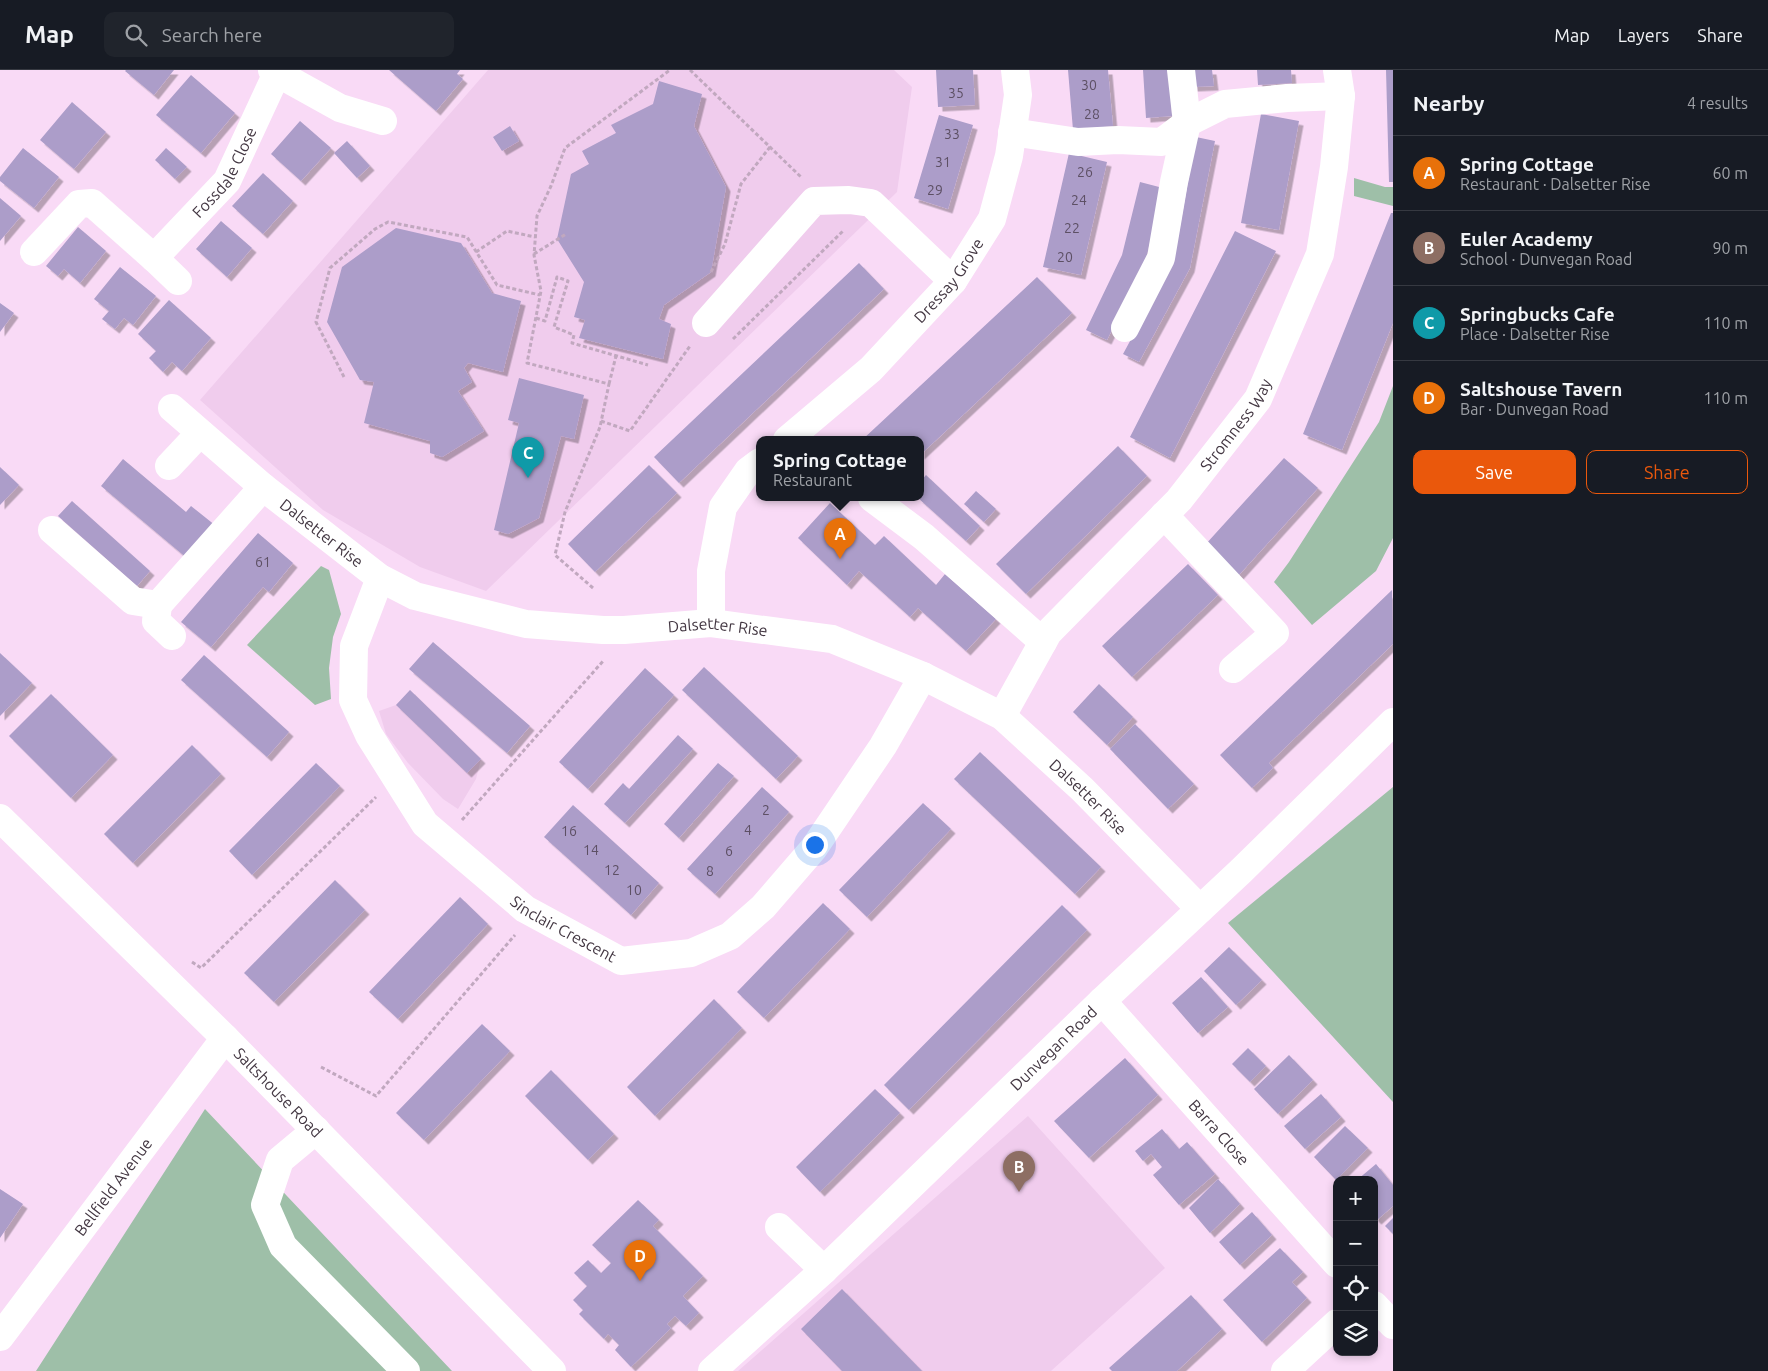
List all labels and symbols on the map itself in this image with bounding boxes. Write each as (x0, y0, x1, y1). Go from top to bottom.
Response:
house number: 30 (1081, 77, 1097, 93)
house number: 35 (948, 85, 964, 101)
house number: 28 (1084, 106, 1100, 122)
street label: Fossdale Close (188, 124, 260, 221)
house number: 33 (944, 126, 960, 142)
house number: 31 (935, 154, 951, 170)
house number: 26 (1077, 164, 1093, 180)
house number: 29 (927, 182, 943, 198)
house number: 24 (1071, 192, 1087, 208)
house number: 22 (1064, 220, 1080, 236)
street label: Dressay Grove (910, 235, 987, 326)
house number: 20 (1057, 249, 1073, 265)
street label: Stromness Way (1196, 376, 1275, 474)
pin: C (512, 437, 544, 478)
street label: Dalsetter Rise (277, 495, 367, 571)
pin: A (824, 518, 856, 559)
house number: 61 (255, 554, 271, 570)
street label: Dalsetter Rise (667, 614, 769, 639)
street label: Dalsetter Rise (1046, 755, 1130, 838)
house number: 2 (762, 802, 770, 818)
house number: 4 (744, 822, 752, 838)
house number: 16 (561, 823, 577, 839)
your location (802, 832, 828, 858)
house number: 14 (583, 842, 599, 858)
house number: 6 (725, 843, 733, 859)
house number: 12 (604, 862, 620, 878)
house number: 8 (706, 863, 714, 879)
house number: 10 (626, 882, 642, 898)
street label: Sinclair Crescent (507, 892, 620, 966)
street label: Dunvegan Road (1006, 1002, 1100, 1094)
street label: Saltshouse Road (231, 1044, 326, 1141)
street label: Barra Close (1185, 1096, 1253, 1169)
street label: Bellfield Avenue (71, 1134, 156, 1239)
pin: B (1003, 1151, 1035, 1192)
pin: D (624, 1240, 656, 1281)

